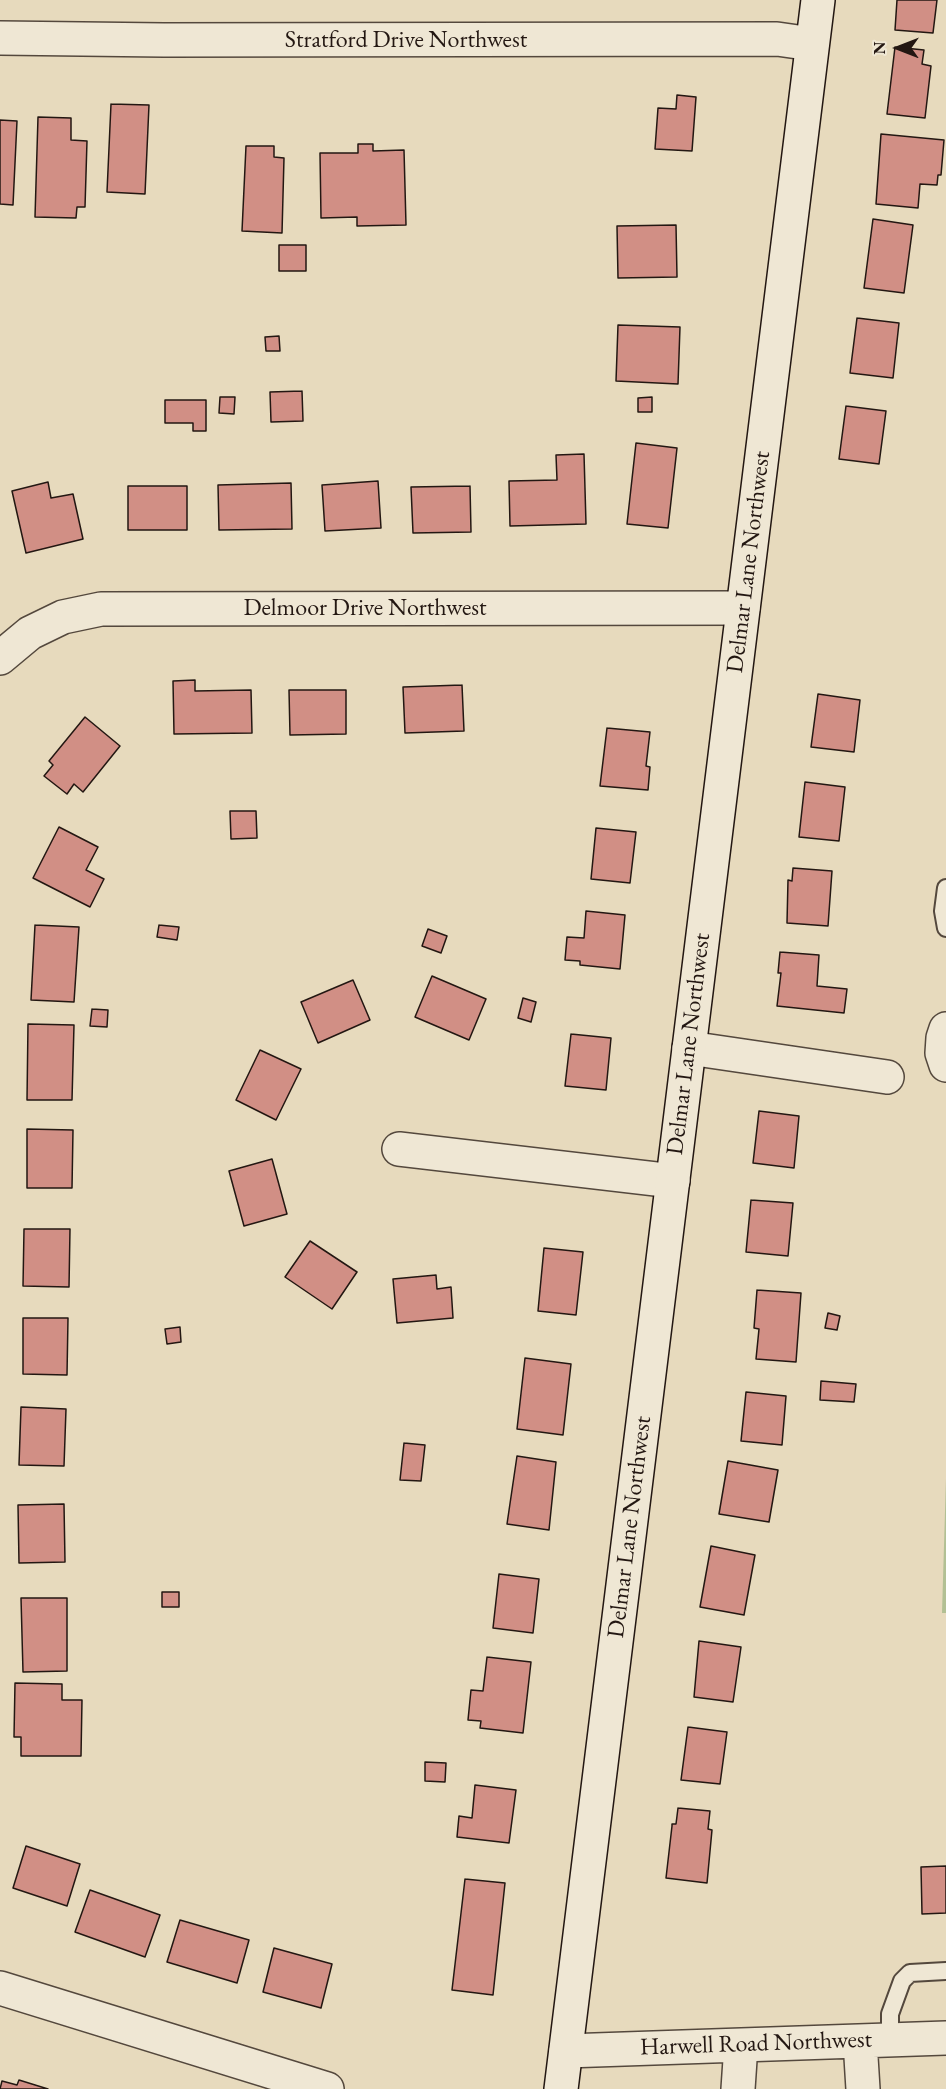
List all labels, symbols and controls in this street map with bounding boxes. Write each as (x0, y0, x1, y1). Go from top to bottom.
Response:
north arrow (868, 18, 928, 78)
street label: Stratford Drive Northwest (285, 26, 527, 54)
text: N (869, 42, 890, 54)
street label: Delmar Lane Northwest (721, 449, 777, 675)
street label: Delmoor Drive Northwest (243, 594, 487, 622)
street label: Delmar Lane Northwest (661, 931, 717, 1157)
street label: Delmar Lane Northwest (602, 1414, 658, 1640)
street label: Harwell Road Northwest (639, 2026, 873, 2062)

